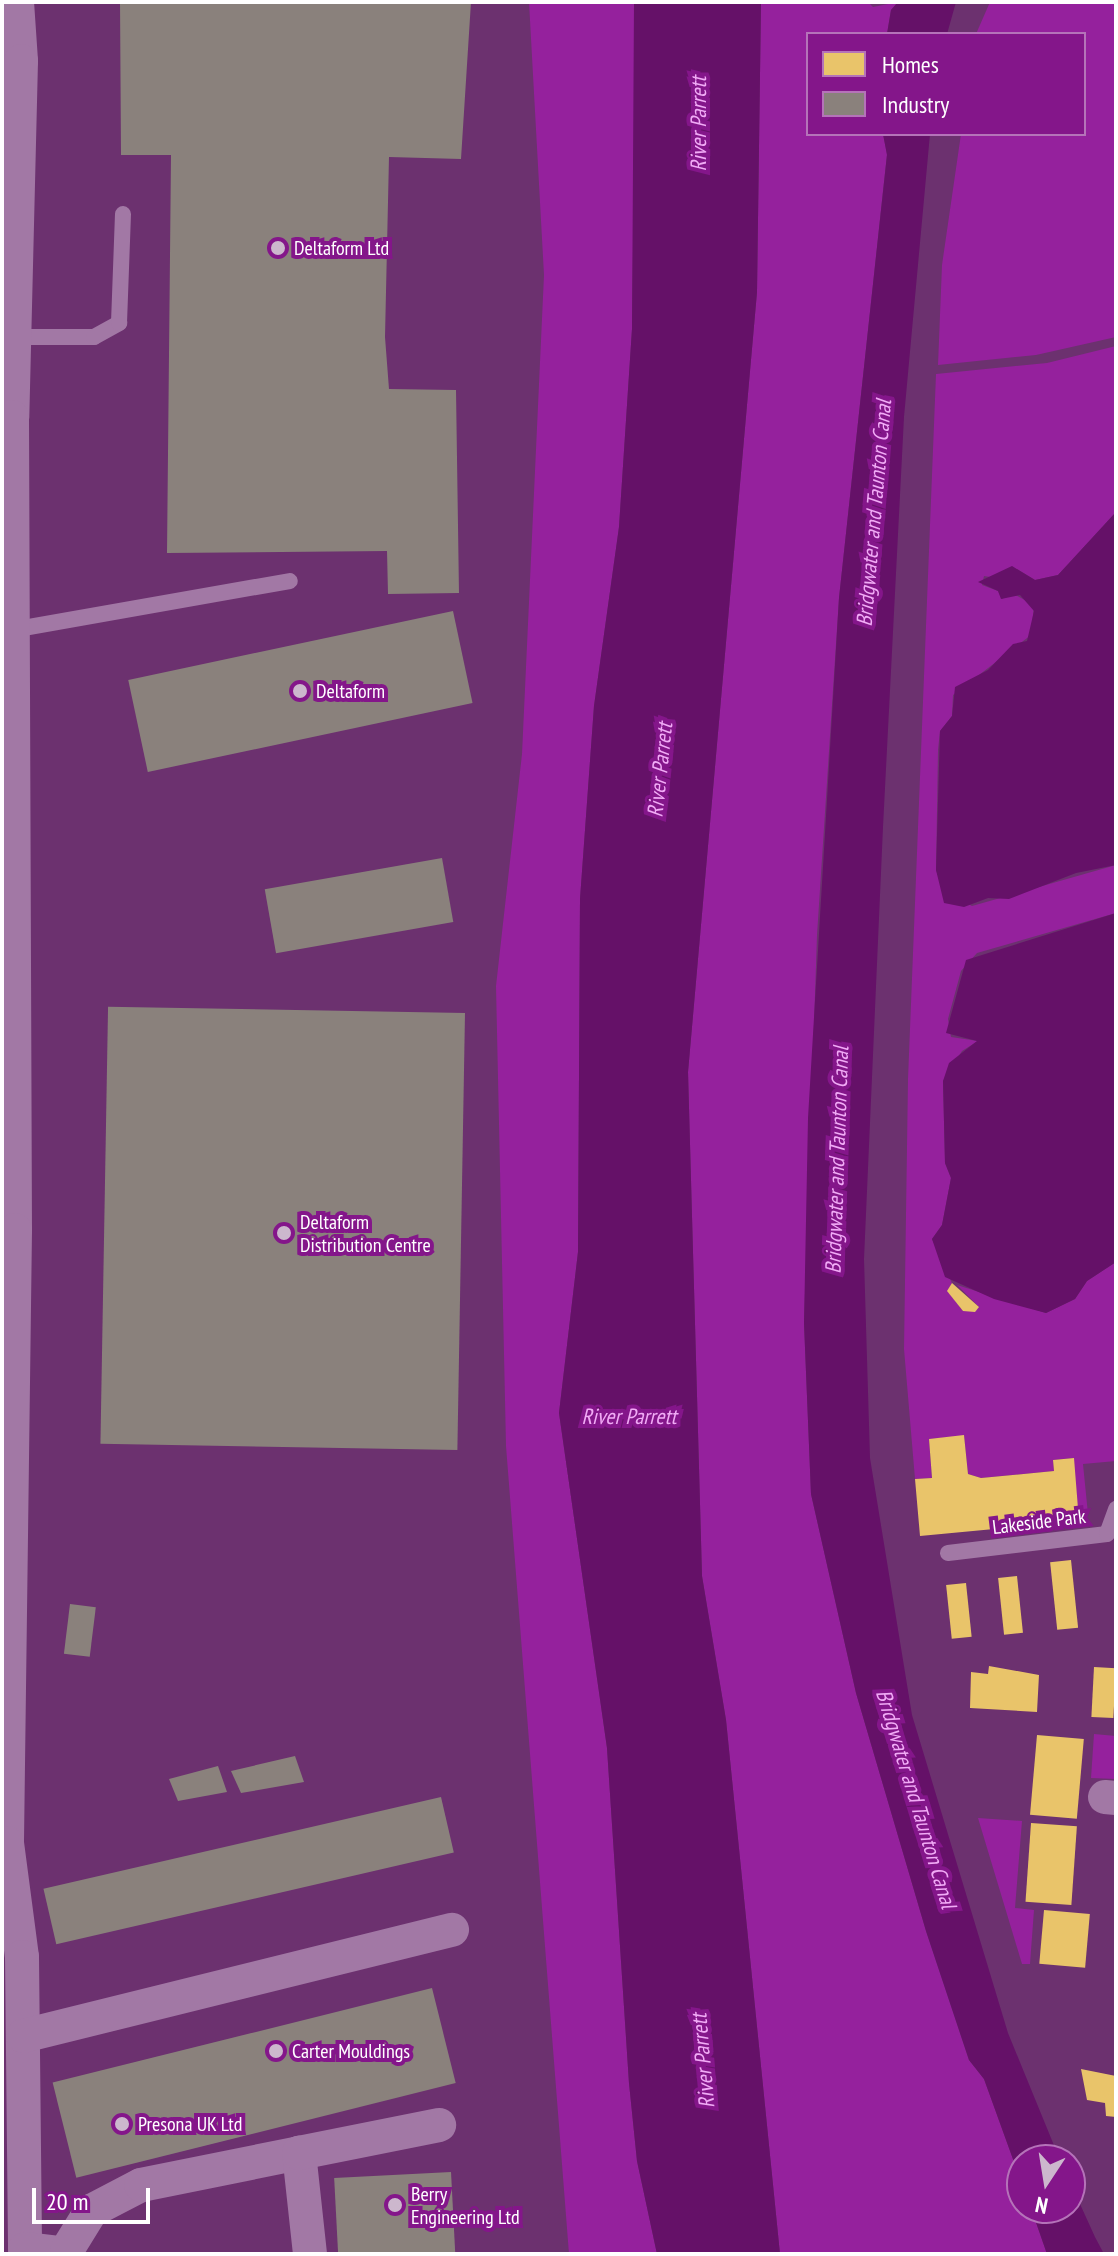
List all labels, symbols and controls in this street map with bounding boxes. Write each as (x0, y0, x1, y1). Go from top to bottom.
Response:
legend (806, 32, 1086, 136)
text: Homes (882, 49, 939, 80)
water label: River Parrett (686, 76, 712, 172)
text: Industry (882, 89, 949, 120)
place label: Deltaform Ltd (294, 236, 389, 260)
marker: Deltaform Ltd (269, 239, 287, 257)
water label: Bridgwater and Taunton Canal (851, 398, 897, 628)
place label: Deltaform (316, 679, 385, 703)
marker: Deltaform (291, 682, 309, 700)
water label: River Parrett (642, 721, 678, 819)
water label: Bridgwater and Taunton Canal (820, 1046, 854, 1274)
place label: Deltaform Distribution Centre (300, 1210, 431, 1257)
marker: Deltaform Distribution Centre (275, 1224, 293, 1242)
water label: River Parrett (581, 1404, 677, 1430)
street label: Lakeside Park (991, 1504, 1087, 1540)
water label: Bridgwater and Taunton Canal (870, 1686, 962, 1912)
water label: River Parrett (686, 2013, 720, 2109)
place label: Carter Mouldings (292, 2039, 410, 2063)
marker: Carter Mouldings (267, 2042, 285, 2060)
place label: Presona UK Ltd (138, 2112, 243, 2136)
marker: Presona UK Ltd (113, 2115, 131, 2133)
north arrow (1006, 2144, 1086, 2224)
scale bar (36, 2172, 154, 2222)
place label: Berry Engineering Ltd (411, 2182, 520, 2229)
text: 20 m (46, 2186, 88, 2217)
text: N (1033, 2191, 1050, 2220)
marker: Berry Engineering Ltd (386, 2196, 404, 2214)

